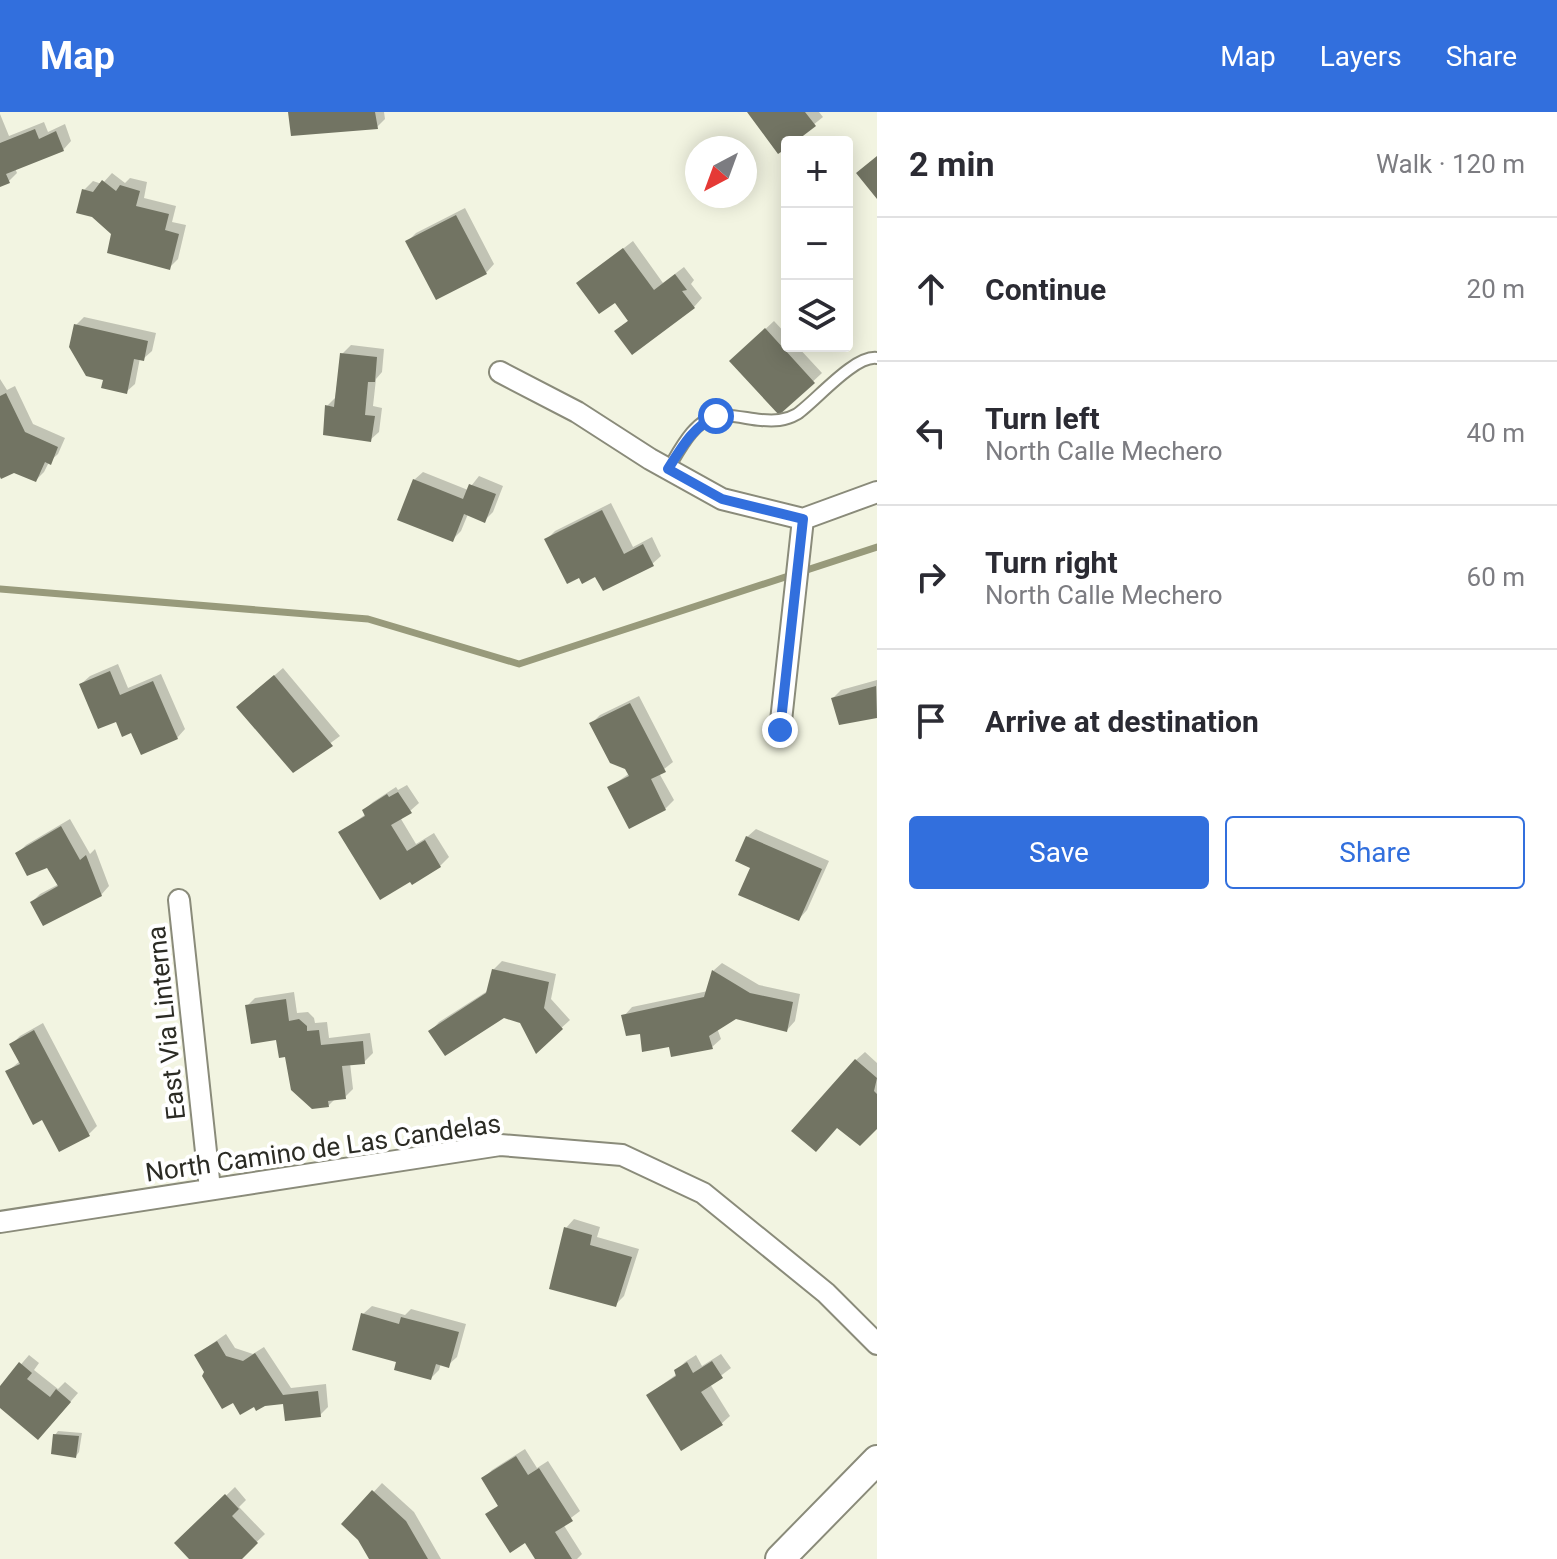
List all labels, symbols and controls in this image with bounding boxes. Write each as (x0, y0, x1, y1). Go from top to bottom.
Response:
text: Map (40, 34, 115, 78)
text: Map (1220, 40, 1276, 73)
text: Layers (1320, 40, 1402, 73)
text: Share (1446, 40, 1517, 73)
north arrow (685, 136, 757, 208)
map controls (781, 136, 853, 352)
button: + (781, 136, 853, 208)
text: 2 min (909, 144, 994, 184)
text: Walk · 120 m (1376, 149, 1525, 179)
button: − (781, 208, 853, 280)
icon: ahead (909, 267, 953, 311)
text: Continue (985, 272, 1106, 307)
text: 20 m (1467, 274, 1525, 304)
button: layers (781, 280, 853, 352)
route start (698, 398, 734, 434)
text: Turn left (985, 401, 1100, 436)
icon: left (909, 411, 953, 455)
text: 40 m (1467, 418, 1525, 448)
text: North Calle Mechero (985, 436, 1223, 466)
text: Turn right (985, 545, 1118, 580)
icon: right (909, 555, 953, 599)
text: 60 m (1467, 562, 1525, 592)
text: North Calle Mechero (985, 580, 1223, 610)
icon: arrive (909, 699, 953, 743)
text: Arrive at destination (985, 704, 1259, 739)
route end (762, 712, 798, 748)
button: Save (909, 816, 1209, 889)
button: Share (1225, 816, 1525, 889)
street label: East Via Linterna (141, 924, 191, 1122)
street label: North Camino de Las Candelas (143, 1108, 503, 1188)

